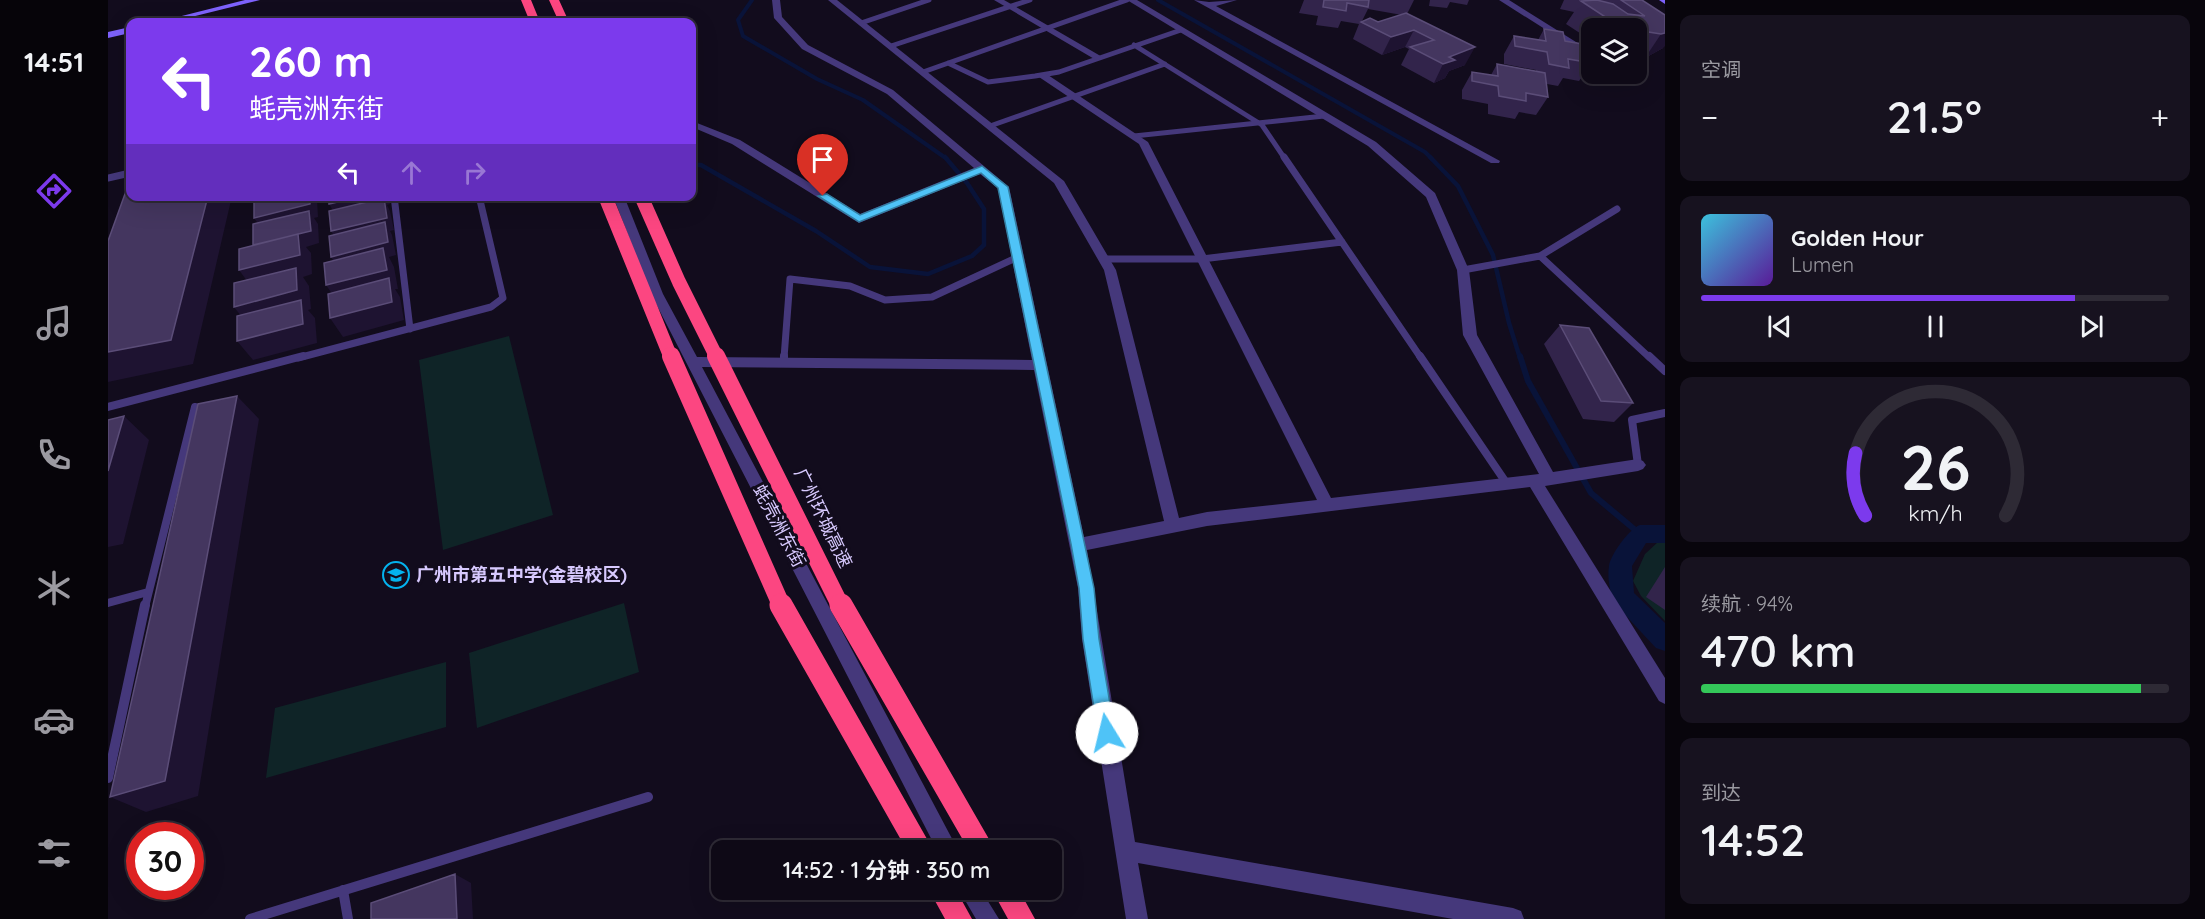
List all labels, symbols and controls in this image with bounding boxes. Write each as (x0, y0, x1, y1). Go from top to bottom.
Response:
map controls (1581, 18, 1647, 84)
button: layers (1581, 18, 1647, 84)
text: 260 m (249, 35, 372, 88)
icon: left (150, 42, 228, 120)
text: 14:51 (24, 45, 84, 79)
text: 空调 (1701, 57, 1741, 82)
text: 21.5° (1887, 88, 1982, 144)
text: 蚝壳洲东街 (249, 91, 384, 125)
text: − (1701, 96, 1718, 137)
text: + (2150, 96, 2169, 137)
pin (797, 134, 848, 196)
icon: arrive (806, 143, 839, 176)
icon: left (332, 156, 365, 189)
icon: ahead (395, 156, 428, 189)
icon: right (458, 156, 491, 189)
icon: directions (33, 170, 75, 212)
text: Golden Hour (1791, 224, 1924, 252)
text: Lumen (1791, 252, 1854, 277)
icon: music (33, 302, 75, 344)
icon: previous (1763, 310, 1796, 343)
icon: pause (1919, 310, 1952, 343)
icon: next (2075, 310, 2108, 343)
text: 26 (1900, 429, 1970, 507)
icon: phone (33, 434, 75, 476)
street label: 广州环城高速 (789, 464, 857, 571)
street label: 蚝壳洲东街 (748, 481, 811, 571)
text: km/h (1908, 501, 1962, 527)
school or university icon: 广州市第五中学(金碧校区) (381, 560, 411, 590)
place label: 广州市第五中学(金碧校区) (416, 563, 627, 586)
icon: climate (33, 567, 75, 609)
text: 续航 · 94% (1701, 591, 1793, 616)
text: 470 km (1701, 622, 1856, 678)
icon: car (33, 699, 75, 741)
position arrow (1075, 701, 1139, 765)
text: 到达 (1701, 780, 1741, 805)
text: 14:52 (1701, 811, 1805, 867)
speed limit sign: 30 (126, 822, 204, 900)
icon: filters (33, 832, 75, 874)
text: 14:52 · 1 分钟 · 350 m (783, 856, 990, 884)

